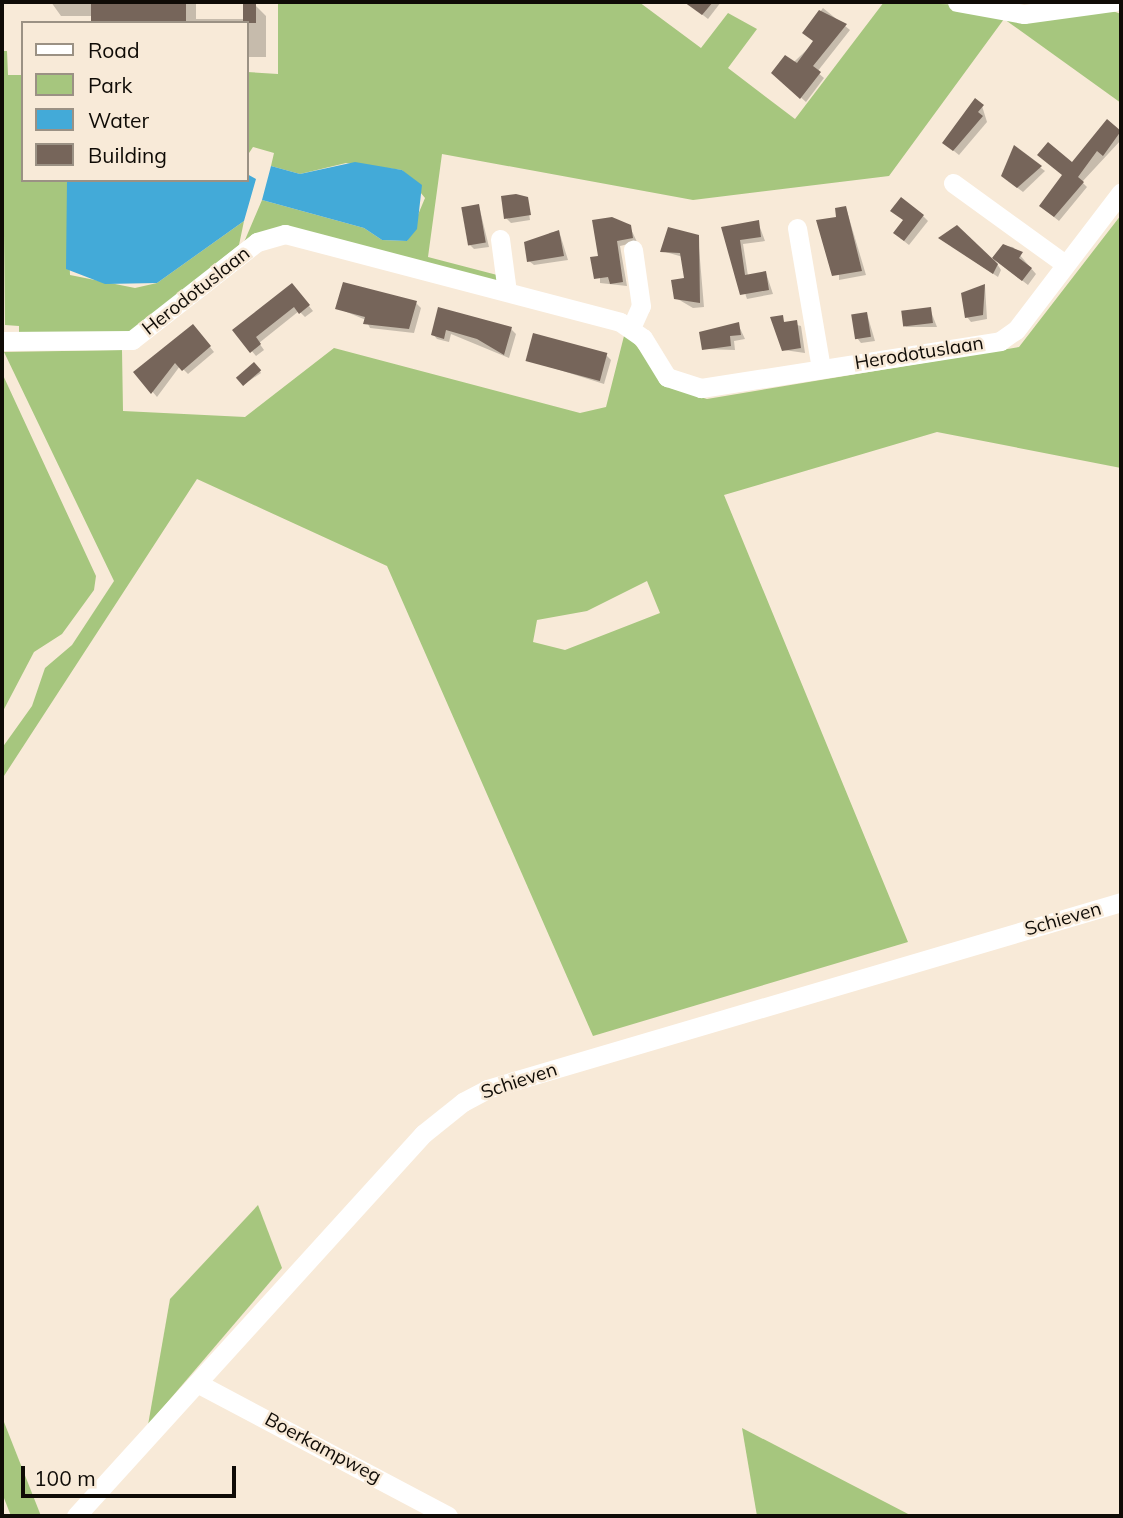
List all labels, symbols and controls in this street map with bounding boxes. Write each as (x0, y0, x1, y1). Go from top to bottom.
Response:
legend (21, 21, 248, 182)
text: Road (88, 37, 139, 63)
text: Park (88, 72, 132, 98)
text: Water (88, 107, 149, 133)
text: Building (88, 142, 167, 168)
street label: Herodotuslaan (138, 242, 254, 340)
street label: Herodotuslaan (853, 332, 985, 374)
street label: Schieven (1022, 897, 1104, 941)
street label: Schieven (478, 1058, 560, 1104)
street label: Boerkampweg (261, 1408, 385, 1488)
scale bar (24, 1452, 240, 1496)
text: 100 m (34, 1465, 96, 1491)

